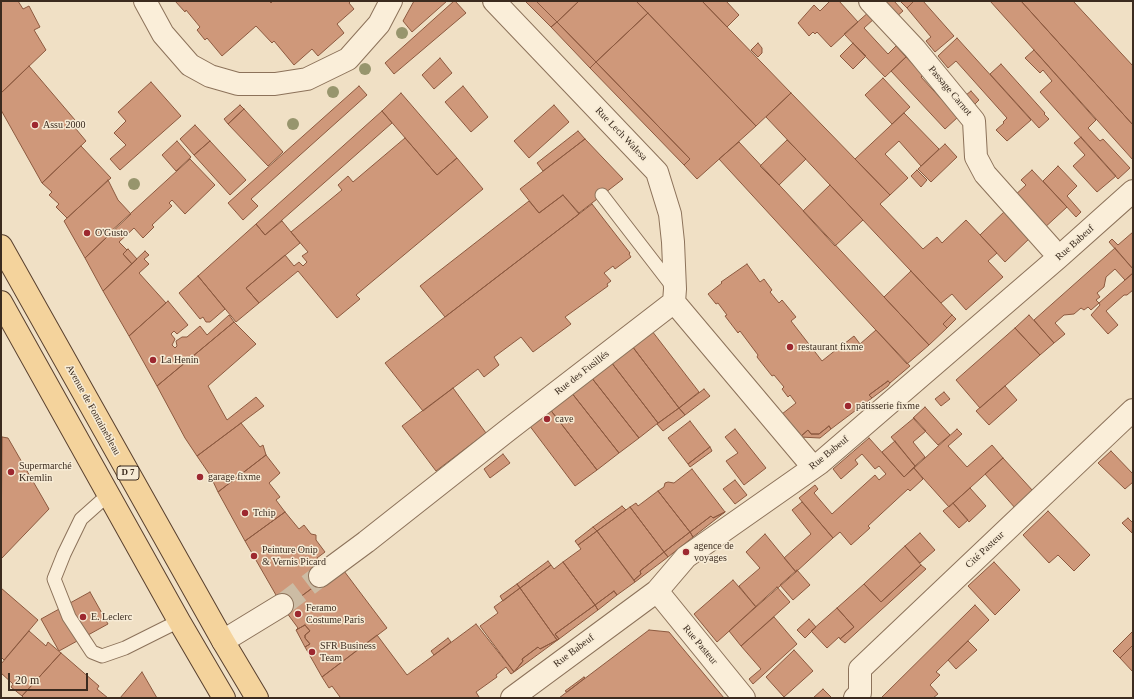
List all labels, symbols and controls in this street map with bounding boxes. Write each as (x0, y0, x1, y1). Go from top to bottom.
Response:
street label: Passage Carnot (926, 64, 974, 118)
street label: Rue Lech Walesa (592, 105, 650, 163)
place label: Assu 2000 (43, 119, 86, 131)
marker: Assu 2000 (30, 120, 40, 130)
street label: Rue Babeuf (1053, 223, 1097, 263)
place label: O'Gusto (95, 227, 128, 239)
marker: O'Gusto (82, 228, 92, 238)
place label: restaurant fixme (798, 341, 863, 353)
marker: restaurant fixme (785, 342, 795, 352)
street label: Rue des Fusillés (552, 348, 612, 398)
place label: La Henin (161, 354, 198, 366)
marker: La Henin (148, 355, 158, 365)
street label: Avenue de Fontainebleau (63, 363, 123, 457)
place label: pâtisserie fixme (856, 400, 920, 412)
marker: pâtisserie fixme (843, 401, 853, 411)
place label: cave (555, 413, 573, 425)
marker: cave (542, 414, 552, 424)
street label: Rue Babeuf (807, 433, 851, 473)
place label: Supermarché Kremlin (19, 460, 72, 484)
road number: D 7 (117, 466, 139, 480)
marker: Supermarché Kremlin (6, 467, 16, 477)
place label: garage fixme (208, 471, 260, 483)
marker: garage fixme (195, 472, 205, 482)
place label: Tchip (253, 507, 276, 519)
marker: Tchip (240, 508, 250, 518)
street label: Cité Pasteur (963, 529, 1007, 571)
place label: agence de voyages (694, 540, 734, 564)
place label: Peinture Onip & Vernis Picard (262, 544, 326, 568)
marker: agence de voyages (681, 547, 691, 557)
marker: Peinture Onip & Vernis Picard (249, 551, 259, 561)
place label: Feramo Costume Paris (306, 602, 364, 626)
marker: Feramo Costume Paris (293, 609, 303, 619)
place label: E. Leclerc (91, 611, 132, 623)
marker: E. Leclerc (78, 612, 88, 622)
street label: Rue Pasteur (680, 623, 720, 667)
street label: Rue Babeuf (551, 632, 597, 670)
place label: SFR Business Team (320, 640, 376, 664)
marker: SFR Business Team (307, 647, 317, 657)
scale bar (10, 665, 90, 691)
text: 20 m (15, 673, 39, 687)

